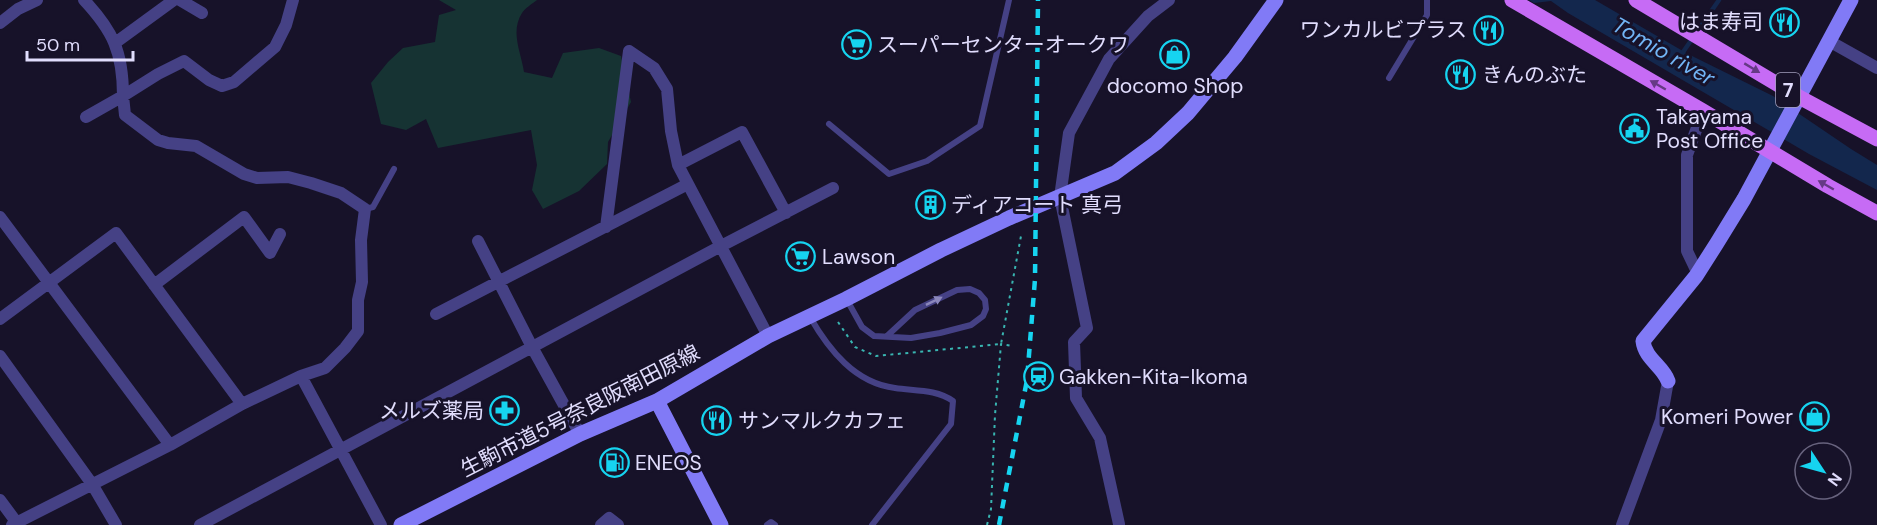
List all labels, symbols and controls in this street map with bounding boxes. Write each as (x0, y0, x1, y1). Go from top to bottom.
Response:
restaurant icon: はま寿司 (1768, 6, 1800, 38)
place label: はま寿司 (1679, 8, 1763, 36)
water label: Tomio river (1607, 10, 1721, 93)
restaurant icon: ワンカルビプラス (1472, 14, 1504, 46)
place label: ワンカルビプラス (1299, 16, 1467, 44)
scale bar (27, 24, 134, 62)
supermarket icon: スーパーセンターオークワ (840, 29, 872, 61)
place label: スーパーセンターオークワ (877, 31, 1129, 59)
text: 50 m (36, 33, 80, 57)
shop icon: docomo Shop (1159, 39, 1191, 71)
restaurant icon: きんのぶた (1445, 59, 1477, 91)
place label: きんのぶた (1482, 61, 1587, 89)
one-way arrow (1744, 63, 1760, 74)
place label: docomo Shop (1107, 72, 1243, 100)
road number: 7 (1776, 73, 1800, 107)
one-way arrow (1650, 79, 1666, 90)
place label: Takayama Post Office (1656, 103, 1763, 155)
public building icon: Takayama Post Office (1619, 113, 1651, 145)
one-way arrow (1817, 180, 1834, 190)
building icon: ディアコート 真弓 (914, 189, 946, 221)
place label: ディアコート 真弓 (951, 191, 1123, 219)
supermarket icon: Lawson (785, 241, 817, 273)
place label: Lawson (822, 243, 895, 271)
one-way arrow (925, 297, 942, 306)
street label: 生駒市道5号奈良阪南田原線 (456, 338, 704, 484)
station icon: Gakken-Kita-Ikoma (1022, 361, 1054, 393)
place label: Gakken-Kita-Ikoma (1059, 363, 1248, 391)
pharmacy icon: メルズ薬局 (489, 395, 521, 427)
place label: メルズ薬局 (379, 397, 484, 425)
shop icon: Komeri Power (1798, 401, 1830, 433)
place label: Komeri Power (1661, 403, 1793, 431)
restaurant icon: サンマルクカフェ (701, 405, 733, 437)
place label: サンマルクカフェ (738, 407, 906, 435)
north arrow (1793, 441, 1853, 501)
fuel station icon: ENEOS (598, 447, 630, 479)
place label: ENEOS (635, 449, 702, 477)
text: N (1823, 469, 1847, 490)

